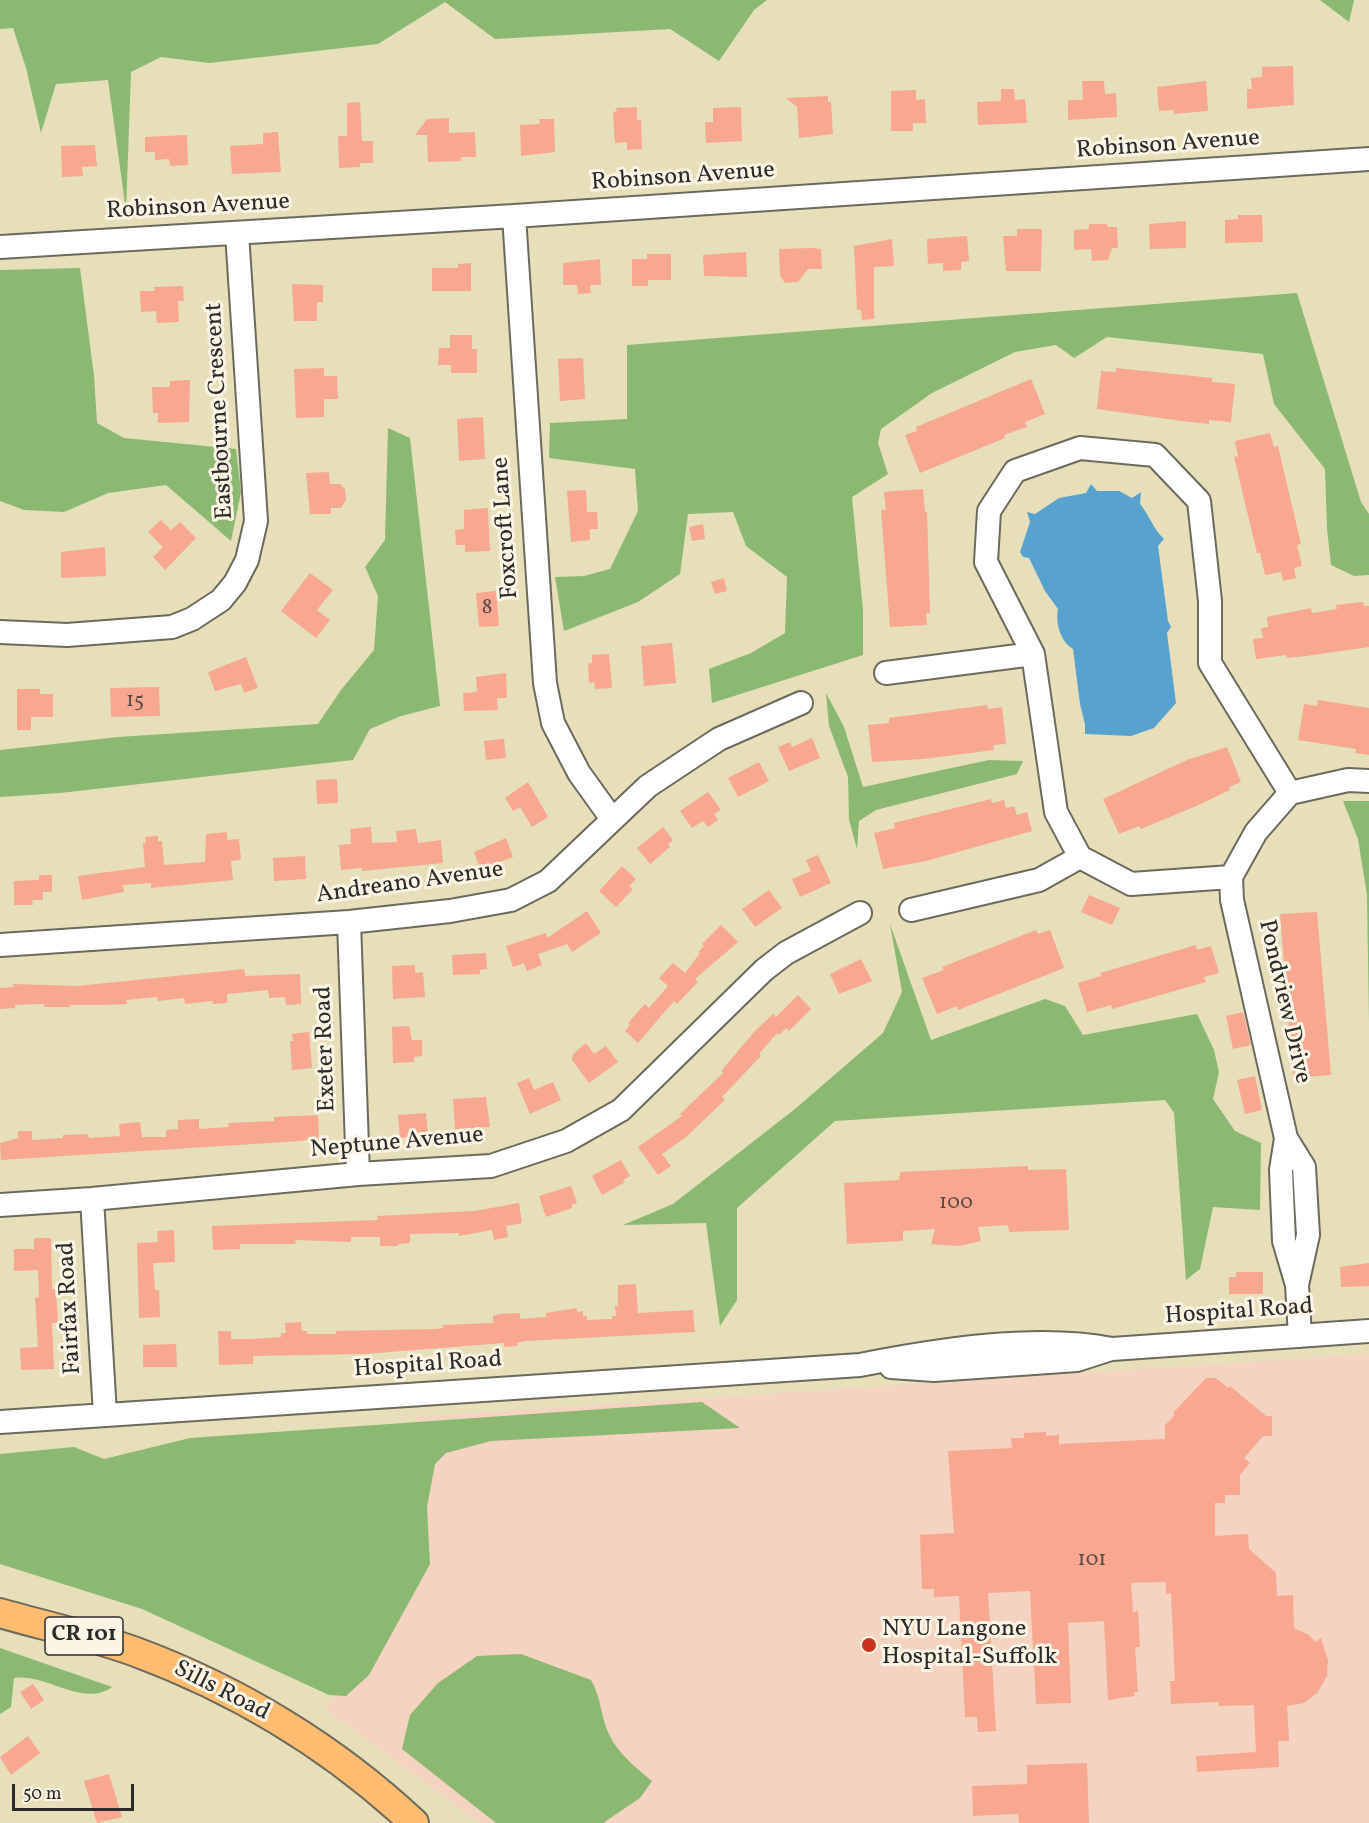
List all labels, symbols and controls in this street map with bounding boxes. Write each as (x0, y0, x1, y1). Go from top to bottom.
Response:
street label: Robinson Avenue (1075, 125, 1261, 167)
street label: Robinson Avenue (590, 157, 776, 199)
street label: Robinson Avenue (105, 189, 291, 227)
street label: Eastbourne Crescent (201, 302, 241, 520)
street label: Foxcroft Lane (488, 456, 526, 600)
house number: 8 (482, 596, 492, 622)
house number: 15 (126, 689, 144, 715)
street label: Andreano Avenue (315, 857, 505, 911)
street label: Pondview Drive (1250, 917, 1316, 1087)
street label: Exeter Road (310, 985, 344, 1113)
street label: Neptune Avenue (309, 1122, 485, 1166)
house number: 100 (939, 1191, 973, 1217)
street label: Fairfax Road (53, 1241, 89, 1375)
street label: Hospital Road (1164, 1293, 1314, 1333)
street label: Hospital Road (353, 1346, 503, 1386)
house number: 101 (1078, 1548, 1106, 1574)
road number: CR 101 (45, 1617, 123, 1655)
place label: NYU Langone Hospital-Suffolk (882, 1617, 1057, 1673)
marker: NYU Langone Hospital-Suffolk (860, 1636, 878, 1654)
street label: Sills Road (168, 1656, 274, 1728)
scale bar (15, 1772, 136, 1810)
text: 50 m (23, 1782, 62, 1807)

